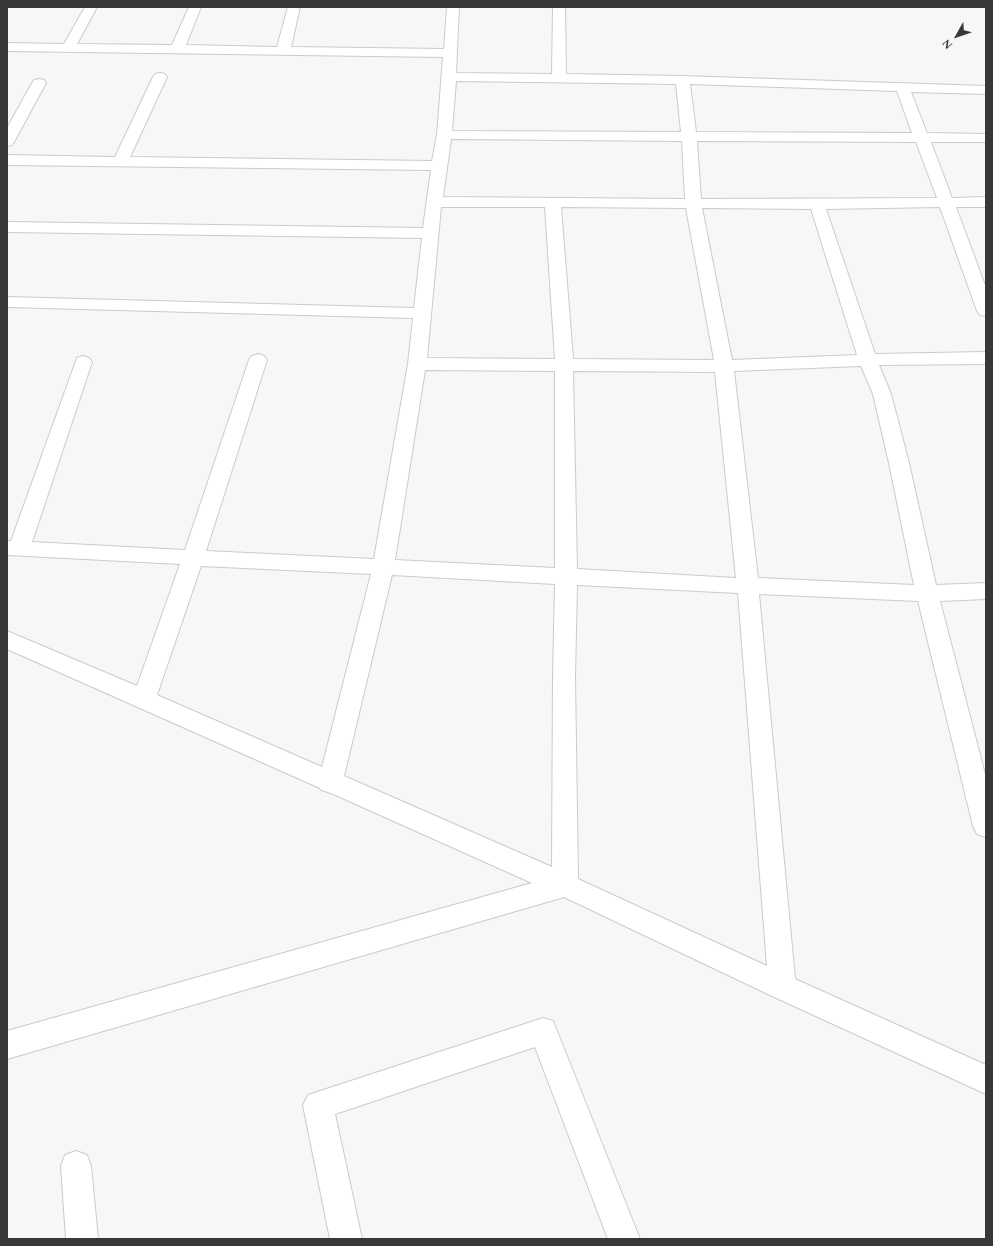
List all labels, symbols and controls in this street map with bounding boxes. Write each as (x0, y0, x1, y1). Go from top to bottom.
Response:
north arrow (937, 16, 977, 56)
text: N (938, 35, 957, 53)

